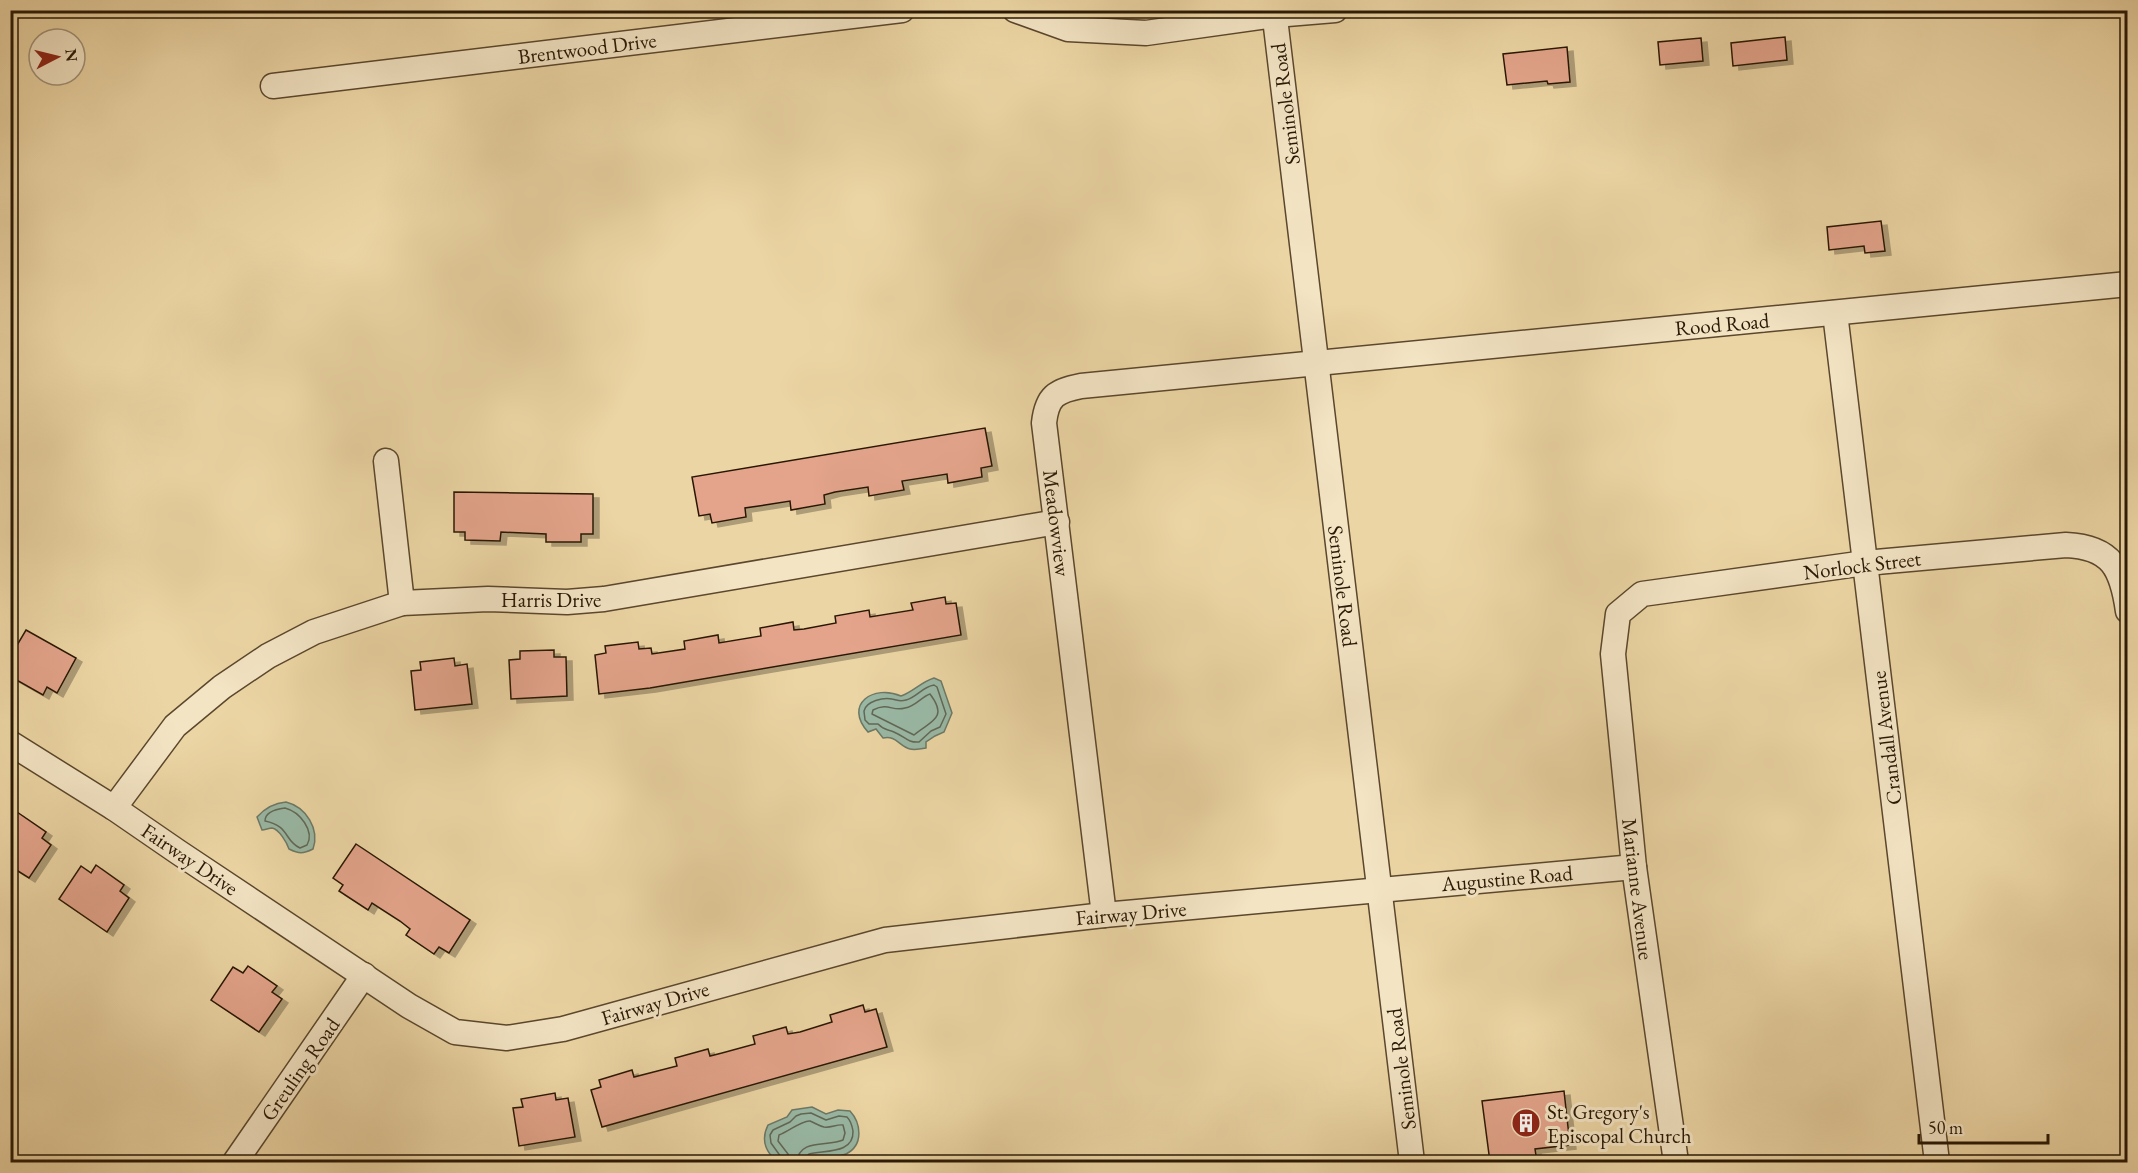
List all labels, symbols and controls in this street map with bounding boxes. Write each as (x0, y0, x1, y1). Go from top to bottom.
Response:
street label: Brentwood Drive (516, 26, 658, 70)
north arrow (27, 27, 87, 87)
street label: Seminole Road (1264, 41, 1306, 166)
text: N (60, 48, 83, 63)
street label: Rood Road (1674, 306, 1771, 342)
street label: Meadowview (1037, 468, 1077, 578)
street label: Seminole Road (1322, 524, 1364, 649)
street label: Norlock Street (1802, 544, 1923, 586)
street label: Harris Drive (501, 586, 601, 613)
street label: Crandall Avenue (1864, 669, 1908, 807)
street label: Fairway Drive (136, 817, 244, 901)
street label: Marianne Avenue (1616, 817, 1660, 961)
street label: Augustine Road (1439, 859, 1574, 897)
street label: Fairway Drive (1074, 895, 1188, 931)
street label: Fairway Drive (598, 975, 712, 1031)
street label: Seminole Road (1380, 1006, 1422, 1131)
street label: Greuling Road (254, 1012, 346, 1126)
place label: St. Gregory's Episcopal Church (1547, 1098, 1692, 1149)
building icon: St. Gregory's Episcopal Church (1510, 1107, 1542, 1139)
scale bar (1919, 1107, 2048, 1145)
text: 50 m (1928, 1116, 1963, 1139)

